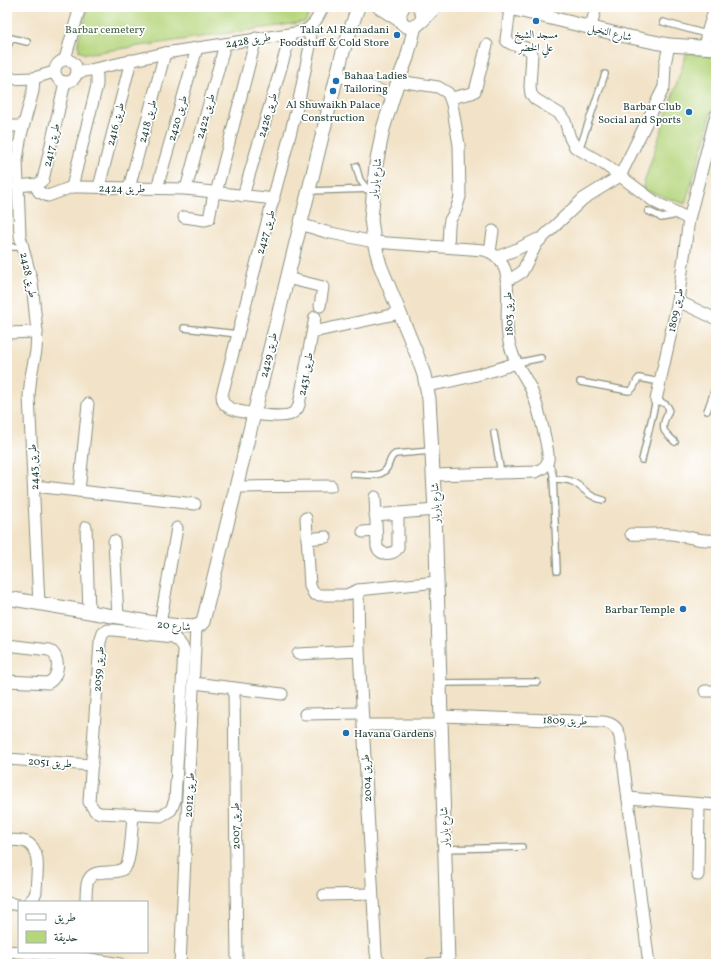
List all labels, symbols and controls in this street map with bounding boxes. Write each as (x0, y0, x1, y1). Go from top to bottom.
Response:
marker: مسجد الشيخ علي الخضر (531, 16, 541, 26)
street label: شارع النخيل (586, 21, 633, 47)
park label: Barbar cemetery (65, 23, 145, 38)
place label: Talat Al Ramadani Foodstuff & Cold Store (280, 23, 389, 51)
place label: مسجد الشيخ علي الخضر (514, 28, 558, 58)
street label: طريق 2428 (224, 30, 272, 52)
marker: Talat Al Ramadani Foodstuff & Cold Store (392, 30, 402, 40)
place label: Bahaa Ladies Tailoring (344, 69, 407, 97)
marker: Bahaa Ladies Tailoring (331, 76, 341, 86)
marker: Al Shuwaikh Palace Construction (328, 86, 338, 96)
street label: طريق 2426 (255, 91, 282, 140)
street label: طريق 2422 (193, 92, 220, 141)
street label: طريق 2420 (165, 94, 192, 143)
street label: طريق 2418 (135, 98, 161, 145)
place label: Al Shuwaikh Palace Construction (286, 98, 380, 126)
place label: Barbar Club Social and Sports (598, 100, 681, 128)
street label: طريق 2416 (104, 101, 129, 148)
marker: Barbar Club Social and Sports (684, 107, 694, 117)
street label: طريق 2417 (41, 122, 64, 168)
street label: شارع باربار (366, 157, 387, 200)
street label: طريق 2424 (99, 182, 145, 197)
street label: طريق 2427 (253, 208, 280, 256)
street label: طريق 2428 (15, 251, 40, 299)
street label: طريق 1809 (665, 287, 688, 334)
street label: طريق 1803 (501, 292, 518, 336)
street label: طريق 2429 (257, 331, 282, 379)
street label: طريق 2431 (295, 351, 318, 397)
street label: طريق 2443 (26, 443, 43, 490)
street label: شارع باربار (428, 483, 446, 524)
place label: Barbar Temple (605, 603, 675, 618)
marker: Barbar Temple (678, 604, 688, 614)
street label: شارع 20 (156, 618, 191, 636)
street label: طريق 2059 (90, 646, 109, 692)
street label: طريق 1809 (542, 713, 588, 730)
place label: Havana Gardens (354, 727, 434, 742)
marker: Havana Gardens (341, 728, 351, 738)
street label: طريق 2051 (27, 754, 72, 773)
street label: طريق 2004 (359, 754, 376, 802)
street label: طريق 2012 (182, 772, 199, 818)
street label: طريق 2007 (229, 802, 244, 850)
street label: شارع باربار (437, 807, 455, 848)
legend (18, 901, 148, 953)
text: طريق (54, 910, 76, 926)
text: حديقة (54, 930, 78, 946)

